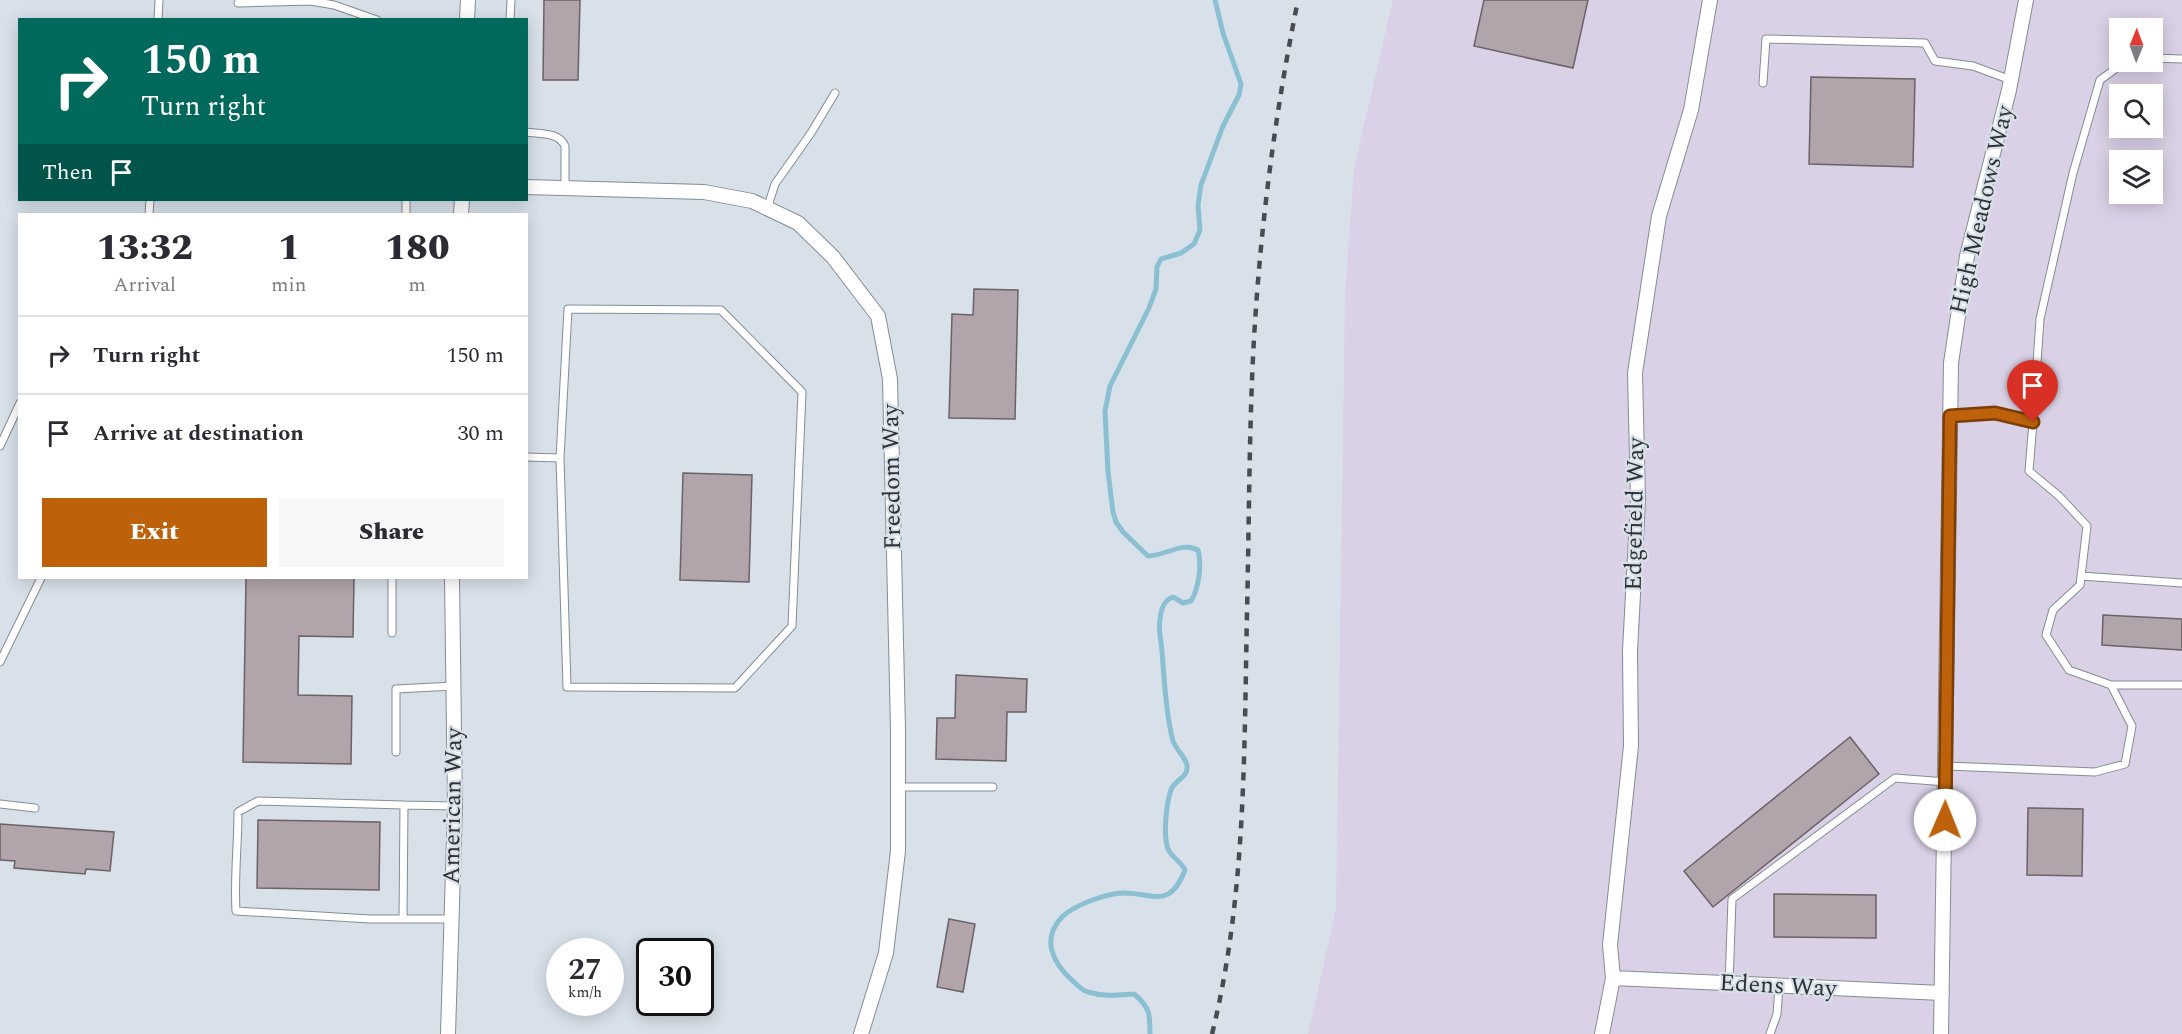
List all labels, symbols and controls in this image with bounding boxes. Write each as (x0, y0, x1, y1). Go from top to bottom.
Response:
north arrow (2109, 18, 2163, 72)
map controls (2109, 18, 2163, 204)
text: 150 m (141, 29, 260, 92)
icon: right (42, 42, 120, 120)
button: search (2109, 84, 2163, 138)
text: Turn right (141, 86, 266, 128)
street label: High Meadows Way (1940, 101, 2024, 318)
button: layers (2109, 150, 2163, 204)
text: Then (42, 156, 93, 189)
icon: arrive (105, 156, 138, 189)
text: 13:32 (96, 221, 193, 276)
text: 1 (278, 221, 300, 276)
text: 180 (385, 221, 450, 276)
text: Arrival (114, 270, 176, 300)
text: min (271, 270, 306, 300)
text: m (409, 270, 426, 300)
icon: right (42, 339, 75, 372)
text: Turn right (93, 339, 200, 372)
text: 150 m (447, 339, 504, 372)
pin (2007, 360, 2058, 422)
icon: arrive (2016, 369, 2049, 402)
street label: Freedom Way (873, 402, 911, 550)
icon: arrive (42, 417, 75, 450)
text: Arrive at destination (93, 417, 304, 450)
text: 30 m (458, 417, 504, 450)
street label: Edgefield Way (1616, 435, 1654, 591)
button: Exit (42, 498, 267, 567)
button: Share (279, 498, 504, 567)
street label: American Way (434, 726, 472, 885)
position arrow (1913, 788, 1977, 852)
speed limit sign: 30 (636, 938, 714, 1016)
text: 27 (568, 947, 602, 993)
street label: Edens Way (1719, 965, 1839, 1007)
text: km/h (568, 981, 602, 1004)

